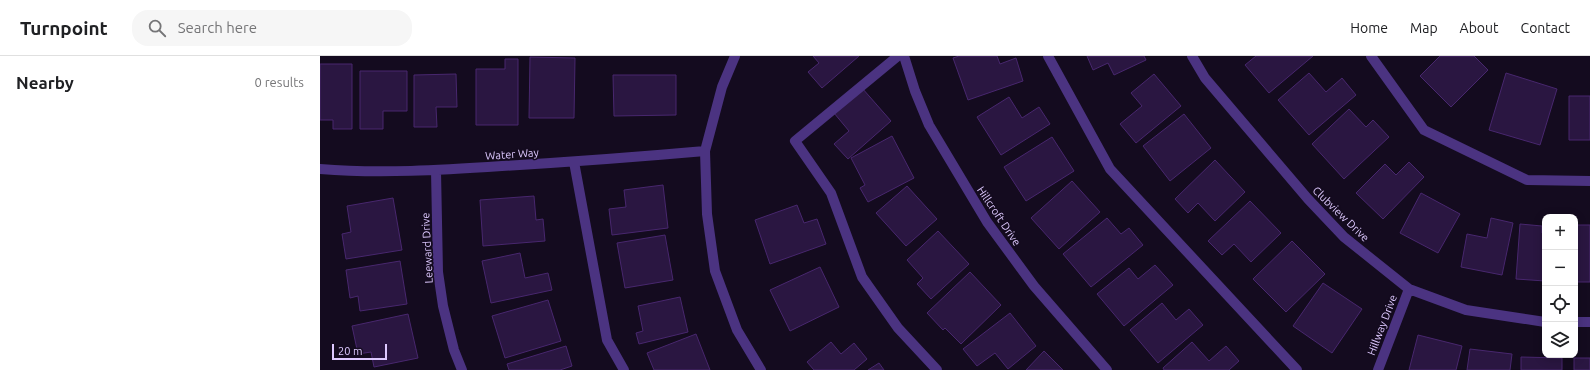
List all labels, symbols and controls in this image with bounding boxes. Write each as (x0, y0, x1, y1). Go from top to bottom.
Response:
search box (132, 10, 412, 46)
text: Turnpoint (20, 17, 108, 39)
icon: search (146, 17, 168, 39)
text: Search here (178, 19, 257, 36)
text: Home (1350, 20, 1388, 36)
text: Map (1410, 20, 1438, 36)
text: About (1460, 20, 1499, 36)
text: Contact (1521, 20, 1570, 36)
text: Nearby (16, 73, 74, 92)
text: 0 results (254, 75, 304, 89)
street label: Water Way (485, 146, 540, 162)
street label: Hillcroft Drive (975, 184, 1023, 248)
street label: Clubview Drive (1310, 184, 1372, 244)
street label: Leeward Drive (419, 212, 435, 284)
map controls (1542, 214, 1578, 358)
button: + (1542, 214, 1578, 250)
button: − (1542, 250, 1578, 286)
button: locate (1542, 286, 1578, 322)
street label: Hillway Drive (1365, 293, 1399, 357)
button: layers (1542, 322, 1578, 358)
scale bar (332, 342, 387, 361)
text: 20 m (338, 345, 362, 357)

